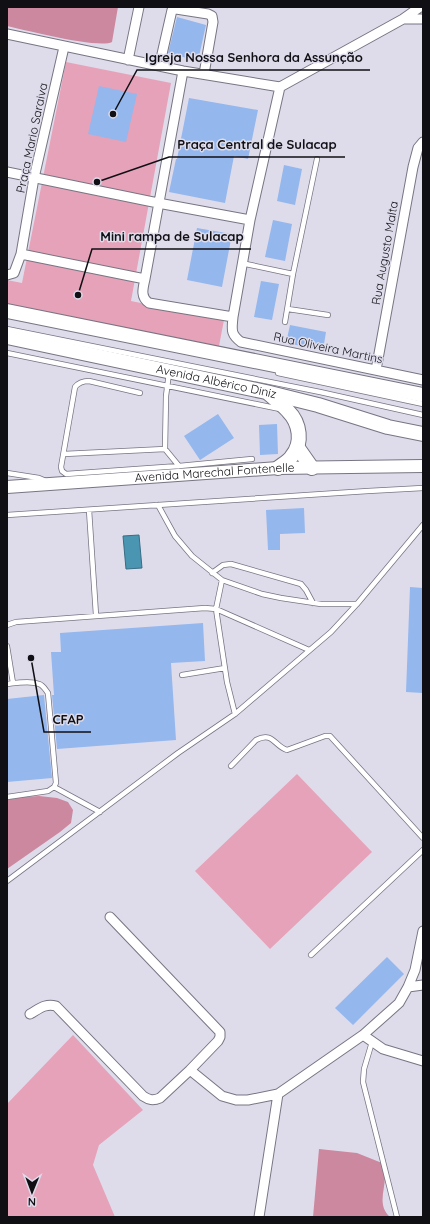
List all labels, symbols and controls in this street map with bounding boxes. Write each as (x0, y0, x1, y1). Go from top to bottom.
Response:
callout: Igreja Nossa Senhora da Assunção (137, 45, 370, 70)
text: Igreja Nossa Senhora da Assunção (145, 49, 363, 65)
street label: Praça Mario Saraiva (12, 81, 51, 194)
callout: Praça Central de Sulacap (169, 132, 345, 157)
text: Praça Central de Sulacap (177, 136, 337, 152)
street label: Rua Augusto Malta (368, 200, 401, 306)
callout: Mini rampa de Sulacap (92, 224, 251, 249)
text: Mini rampa de Sulacap (100, 228, 244, 244)
street label: Rua Oliveira Martins (272, 329, 385, 367)
street label: Avenida Albérico Diniz (155, 361, 279, 401)
street label: Avenida Marechal Fontenelle (134, 460, 295, 485)
callout: CFAP (44, 707, 91, 732)
text: CFAP (52, 711, 84, 727)
north arrow (12, 1172, 52, 1212)
text: N (28, 1195, 36, 1209)

